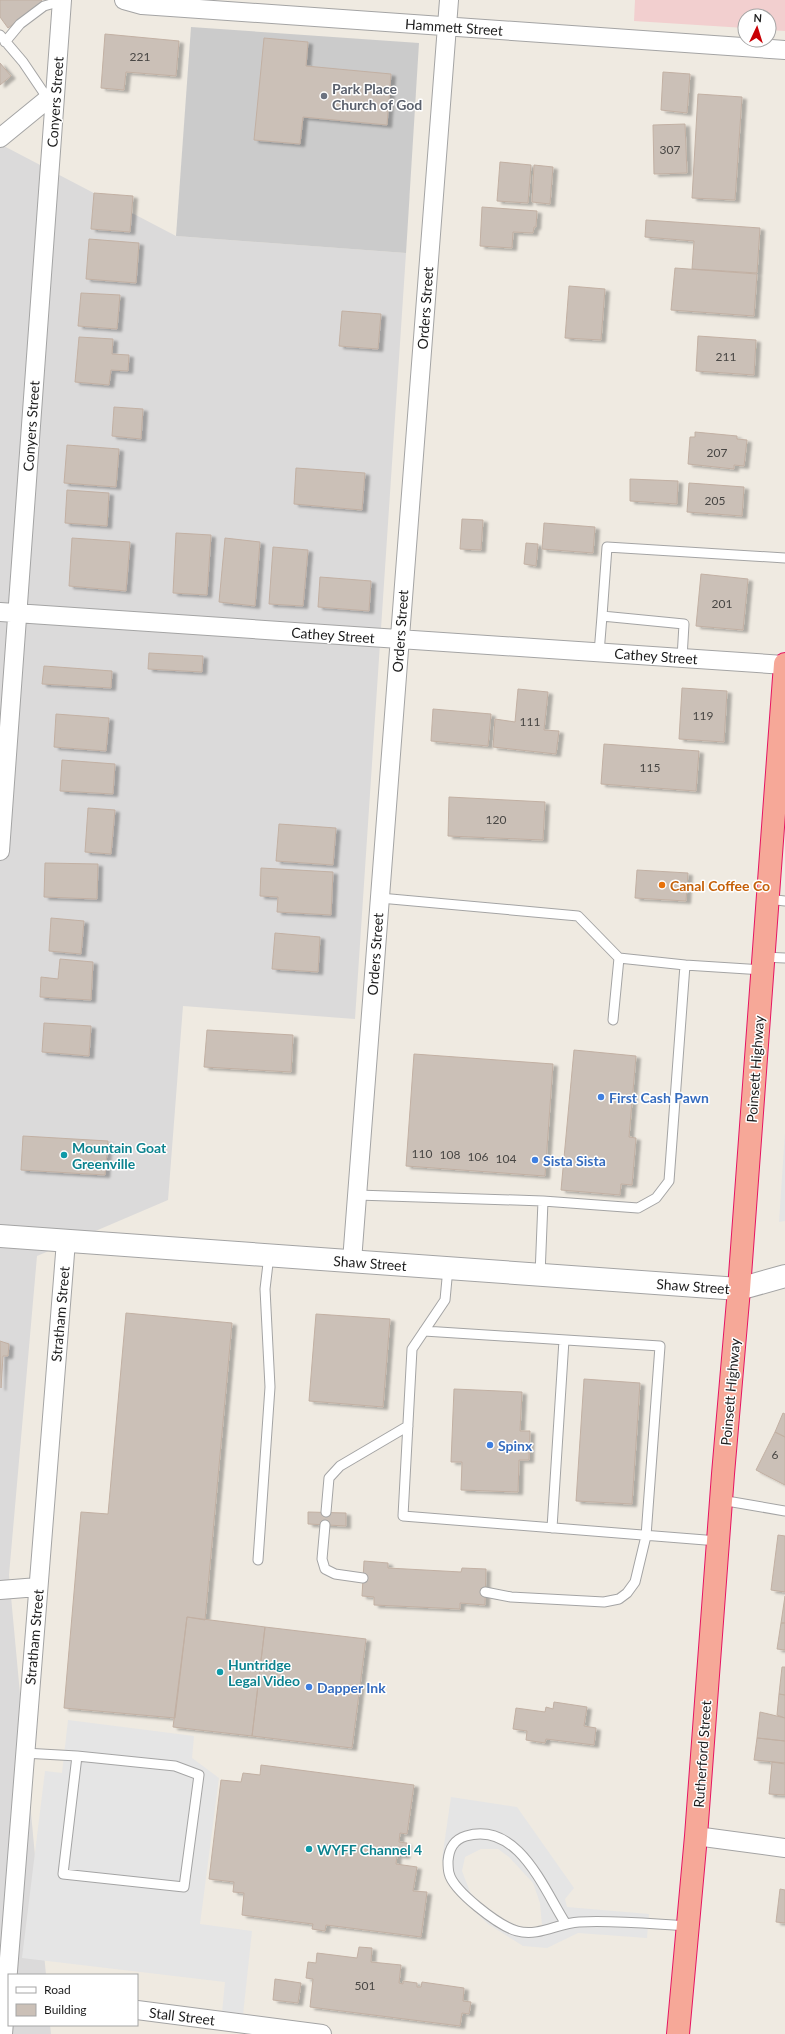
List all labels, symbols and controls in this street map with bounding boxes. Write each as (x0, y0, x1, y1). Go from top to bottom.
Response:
north arrow (737, 8, 777, 48)
text: N (753, 11, 762, 24)
street label: Hammett Street (405, 15, 503, 39)
house number: 221 (130, 49, 150, 64)
street label: Conyers Street (43, 56, 67, 148)
place label: Park Place Church of God (332, 80, 422, 113)
marker: Park Place Church of God (319, 91, 329, 101)
house number: 307 (660, 142, 680, 157)
street label: Orders Street (414, 266, 436, 350)
house number: 211 (716, 349, 736, 364)
street label: Conyers Street (19, 380, 43, 472)
house number: 207 (707, 445, 727, 460)
house number: 205 (705, 493, 725, 508)
street label: Orders Street (389, 589, 411, 673)
house number: 201 (712, 596, 732, 611)
street label: Cathey Street (291, 624, 375, 646)
street label: Cathey Street (614, 645, 698, 667)
house number: 119 (693, 708, 713, 723)
house number: 111 (520, 714, 540, 729)
house number: 115 (640, 760, 660, 775)
house number: 120 (486, 812, 506, 827)
place label: Canal Coffee Co (670, 877, 770, 894)
marker: Canal Coffee Co (657, 880, 667, 890)
street label: Orders Street (364, 912, 386, 996)
street label: Poinsett Highway (743, 1014, 767, 1123)
place label: First Cash Pawn (609, 1089, 709, 1106)
marker: First Cash Pawn (596, 1092, 606, 1102)
place label: Mountain Goat Greenville (72, 1139, 167, 1172)
house number: 110 (412, 1146, 432, 1161)
house number: 108 (440, 1147, 460, 1162)
house number: 106 (468, 1149, 488, 1164)
marker: Mountain Goat Greenville (59, 1150, 69, 1160)
house number: 104 (496, 1151, 516, 1166)
place label: Sista Sista (543, 1152, 606, 1169)
marker: Sista Sista (530, 1155, 540, 1165)
street label: Shaw Street (333, 1252, 407, 1274)
street label: Stratham Street (47, 1265, 73, 1363)
street label: Shaw Street (656, 1275, 730, 1297)
street label: Poinsett Highway (717, 1337, 743, 1446)
place label: Spinx (498, 1437, 533, 1454)
marker: Spinx (485, 1440, 495, 1450)
house number: 6 (772, 1447, 779, 1462)
street label: Stratham Street (21, 1588, 47, 1686)
place label: Huntridge Legal Video (228, 1656, 300, 1689)
marker: Huntridge Legal Video (215, 1667, 225, 1677)
place label: Dapper Ink (317, 1679, 386, 1696)
marker: Dapper Ink (304, 1682, 314, 1692)
street label: Rutherford Street (690, 1700, 714, 1808)
place label: WYFF Channel 4 (317, 1841, 422, 1858)
marker: WYFF Channel 4 (304, 1844, 314, 1854)
legend (8, 1974, 138, 2026)
house number: 501 (355, 1978, 375, 1993)
text: Road (44, 1982, 71, 1997)
text: Building (44, 2002, 87, 2017)
street label: Stall Street (148, 2004, 216, 2028)

